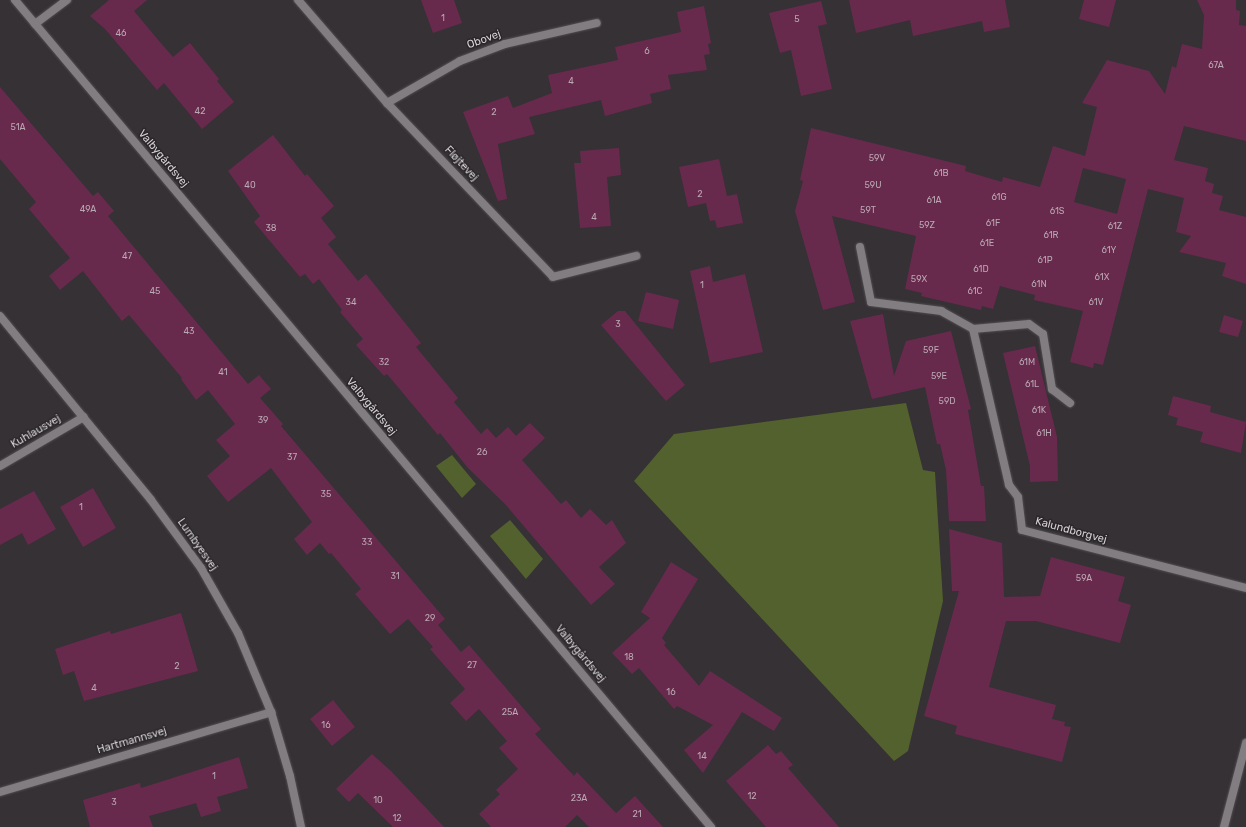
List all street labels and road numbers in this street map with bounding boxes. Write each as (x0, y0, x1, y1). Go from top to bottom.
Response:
street label: Obovej (465, 28, 503, 52)
street label: Valbygårdsvej (135, 128, 191, 190)
street label: Fløjtevej (441, 144, 481, 184)
street label: Valbygårdsvej (343, 376, 399, 438)
street label: Kuhlausvej (9, 412, 63, 452)
street label: Kalundborgvej (1034, 515, 1108, 547)
street label: Lumbyesvej (174, 516, 220, 574)
street label: Valbygårdsvej (552, 623, 608, 685)
street label: Hartmannsvej (96, 725, 168, 757)

